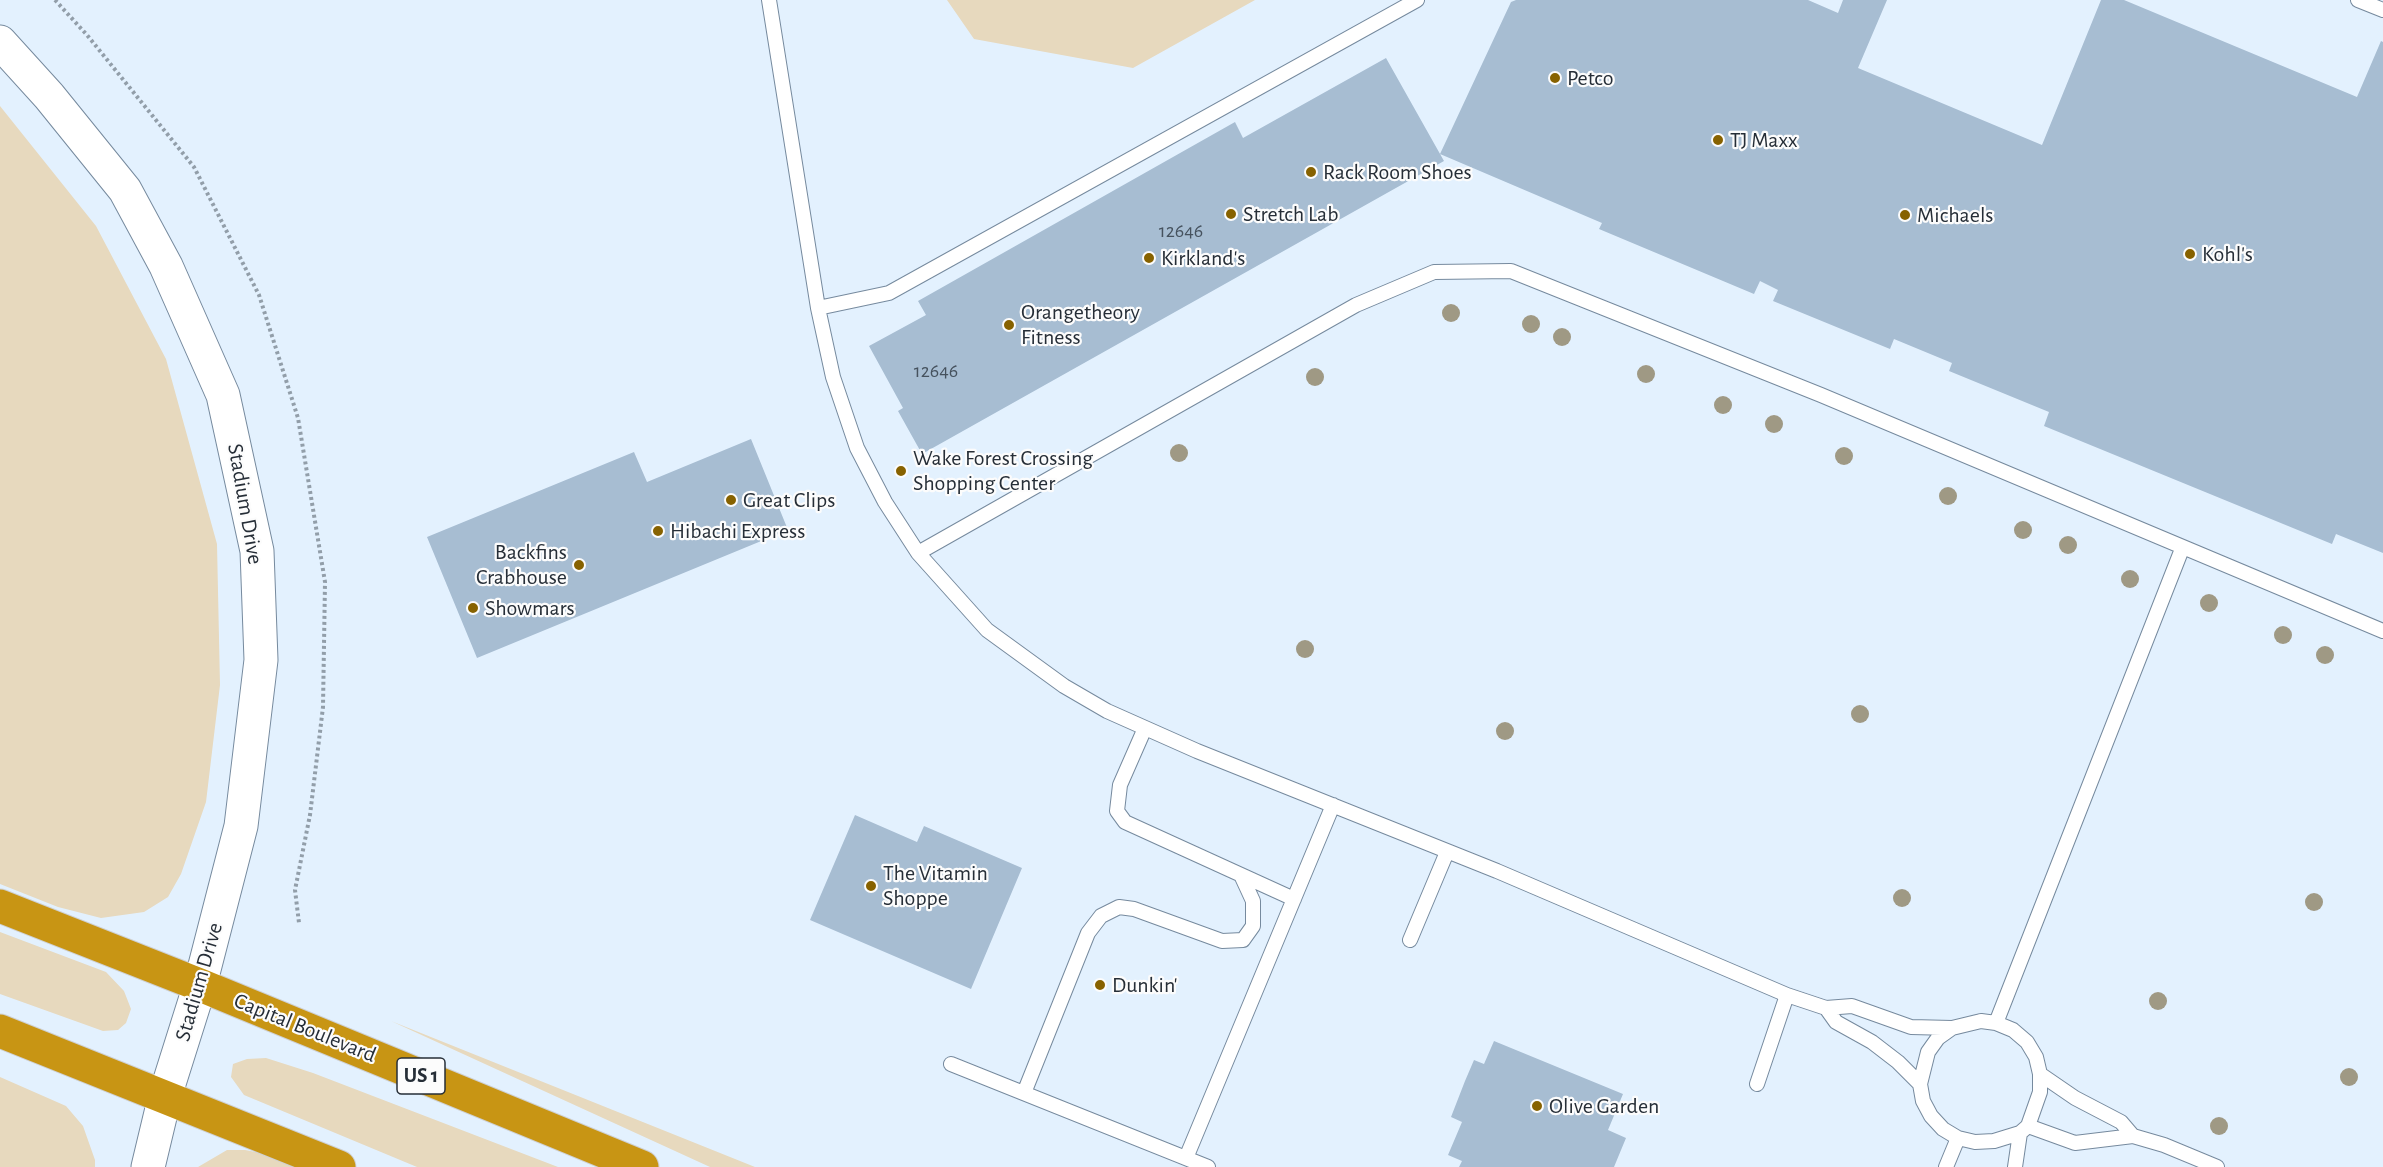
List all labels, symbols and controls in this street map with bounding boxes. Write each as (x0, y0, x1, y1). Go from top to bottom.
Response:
place label: Petco (1567, 65, 1614, 91)
marker: Petco (1548, 71, 1562, 85)
place label: TJ Maxx (1730, 127, 1798, 153)
marker: TJ Maxx (1711, 133, 1725, 147)
place label: Rack Room Shoes (1323, 159, 1472, 185)
marker: Rack Room Shoes (1304, 165, 1318, 179)
place label: Stretch Lab (1243, 201, 1339, 227)
place label: Michaels (1917, 202, 1993, 228)
marker: Stretch Lab (1224, 207, 1238, 221)
marker: Michaels (1898, 208, 1912, 222)
house number: 12646 (1159, 219, 1203, 243)
place label: Kohl's (2202, 241, 2253, 267)
place label: Kirkland's (1161, 245, 1245, 271)
marker: Kohl's (2183, 247, 2197, 261)
marker: Kirkland's (1142, 251, 1156, 265)
place label: Orangetheory Fitness (1021, 299, 1140, 350)
marker: Orangetheory Fitness (1002, 318, 1016, 332)
house number: 12646 (914, 359, 958, 383)
street label: Stadium Drive (221, 442, 269, 566)
place label: Wake Forest Crossing Shopping Center (913, 445, 1093, 496)
marker: Wake Forest Crossing Shopping Center (894, 464, 908, 478)
place label: Great Clips (743, 487, 835, 513)
marker: Great Clips (724, 493, 738, 507)
place label: Hibachi Express (670, 518, 805, 544)
marker: Hibachi Express (651, 524, 665, 538)
place label: Backfins Crabhouse (476, 539, 567, 590)
marker: Backfins Crabhouse (572, 558, 586, 572)
place label: Showmars (485, 595, 575, 621)
marker: Showmars (466, 601, 480, 615)
place label: The Vitamin Shoppe (883, 860, 988, 912)
marker: The Vitamin Shoppe (864, 879, 878, 893)
street label: Stadium Drive (169, 920, 229, 1044)
place label: Dunkin' (1112, 972, 1178, 998)
marker: Dunkin' (1093, 978, 1107, 992)
street label: Capital Boulevard (230, 987, 380, 1069)
road number: US 1 (397, 1058, 445, 1094)
place label: Olive Garden (1549, 1093, 1659, 1119)
marker: Olive Garden (1530, 1099, 1544, 1113)

